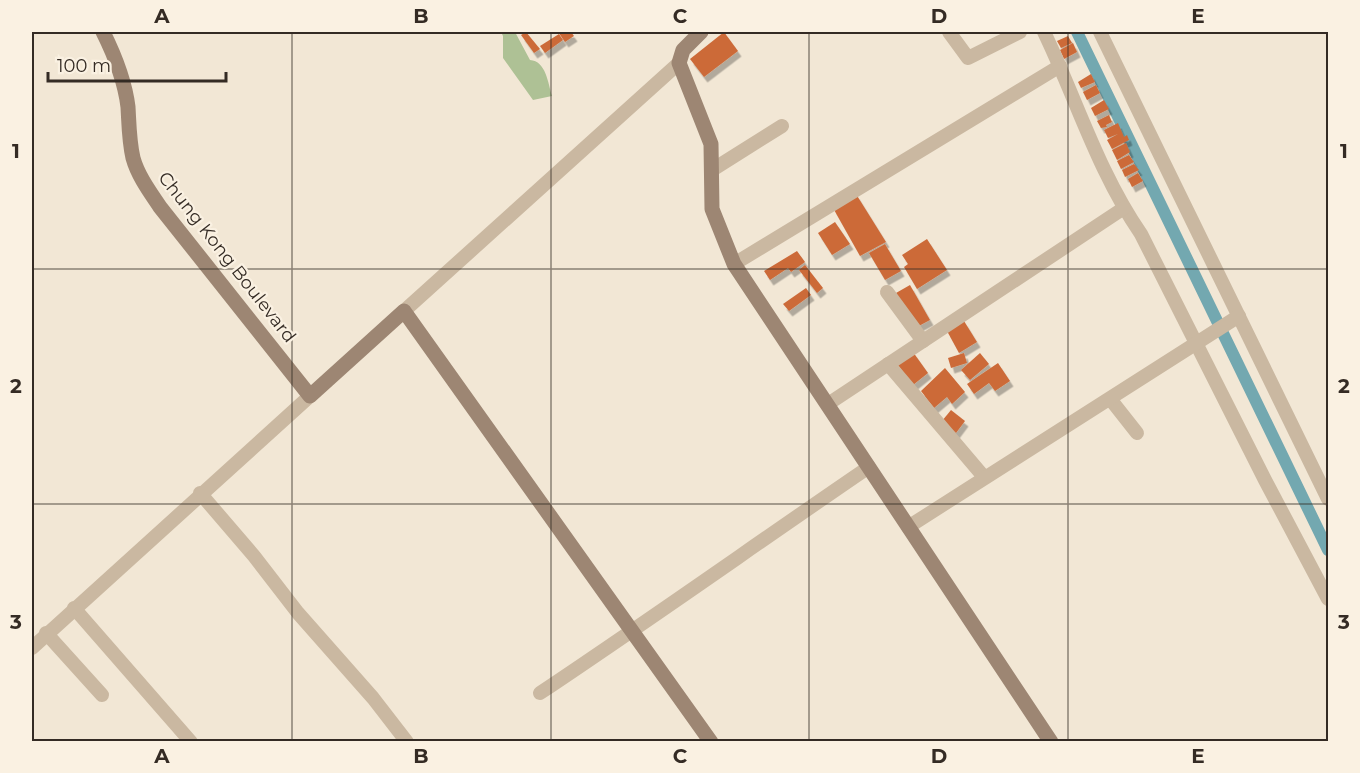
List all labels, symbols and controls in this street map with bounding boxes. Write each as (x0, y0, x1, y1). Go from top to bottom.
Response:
text: A (153, 4, 170, 28)
text: B (413, 4, 429, 28)
text: C (673, 4, 688, 28)
text: D (931, 4, 947, 28)
text: E (1191, 4, 1205, 28)
scale bar (48, 45, 226, 83)
text: 100 m (57, 55, 111, 77)
text: 1 (12, 139, 20, 163)
text: 1 (1340, 139, 1348, 163)
street label: Chung Kong Boulevard (153, 167, 301, 347)
text: 2 (10, 374, 22, 398)
text: 2 (1338, 374, 1350, 398)
text: 3 (9, 610, 22, 634)
text: 3 (1337, 610, 1350, 634)
text: A (153, 744, 170, 768)
text: B (413, 744, 429, 768)
text: C (673, 744, 688, 768)
text: D (931, 744, 947, 768)
text: E (1191, 744, 1205, 768)

